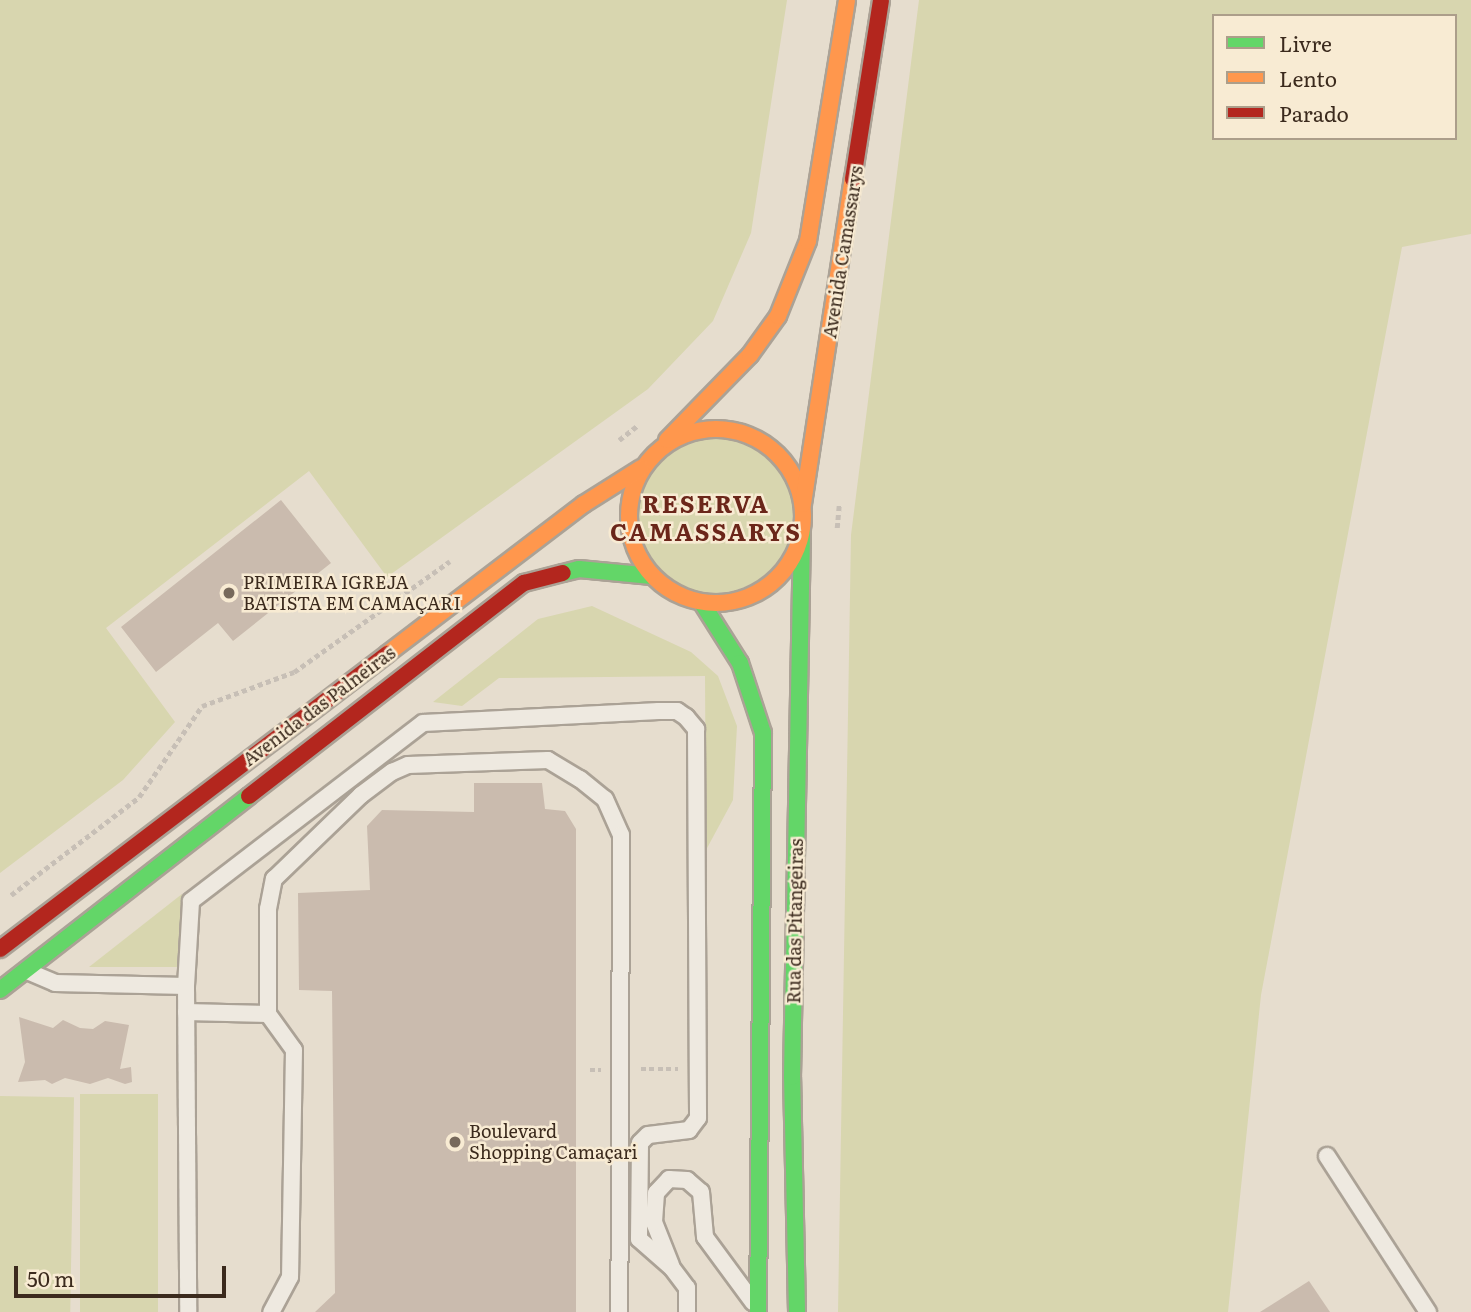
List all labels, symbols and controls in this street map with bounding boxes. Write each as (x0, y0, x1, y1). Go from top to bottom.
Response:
legend (1212, 14, 1457, 140)
text: Livre (1279, 27, 1332, 58)
text: Lento (1279, 62, 1337, 93)
text: Parado (1279, 97, 1349, 128)
street label: Avenida Camassarys (819, 164, 867, 340)
district label: RESERVA CAMASSARYS (611, 489, 801, 545)
place label: PRIMEIRA IGREJA BATISTA EM CAMAÇARI (243, 572, 461, 614)
marker: PRIMEIRA IGREJA BATISTA EM CAMAÇARI (221, 585, 237, 601)
street label: Avenida das Palneiras (239, 642, 399, 770)
street label: Rua das Pitangeiras (783, 838, 807, 1004)
place label: Boulevard Shopping Camaçari (469, 1121, 638, 1164)
marker: Boulevard Shopping Camaçari (447, 1134, 463, 1150)
scale bar (18, 1252, 229, 1296)
text: 50 m (27, 1262, 74, 1293)

